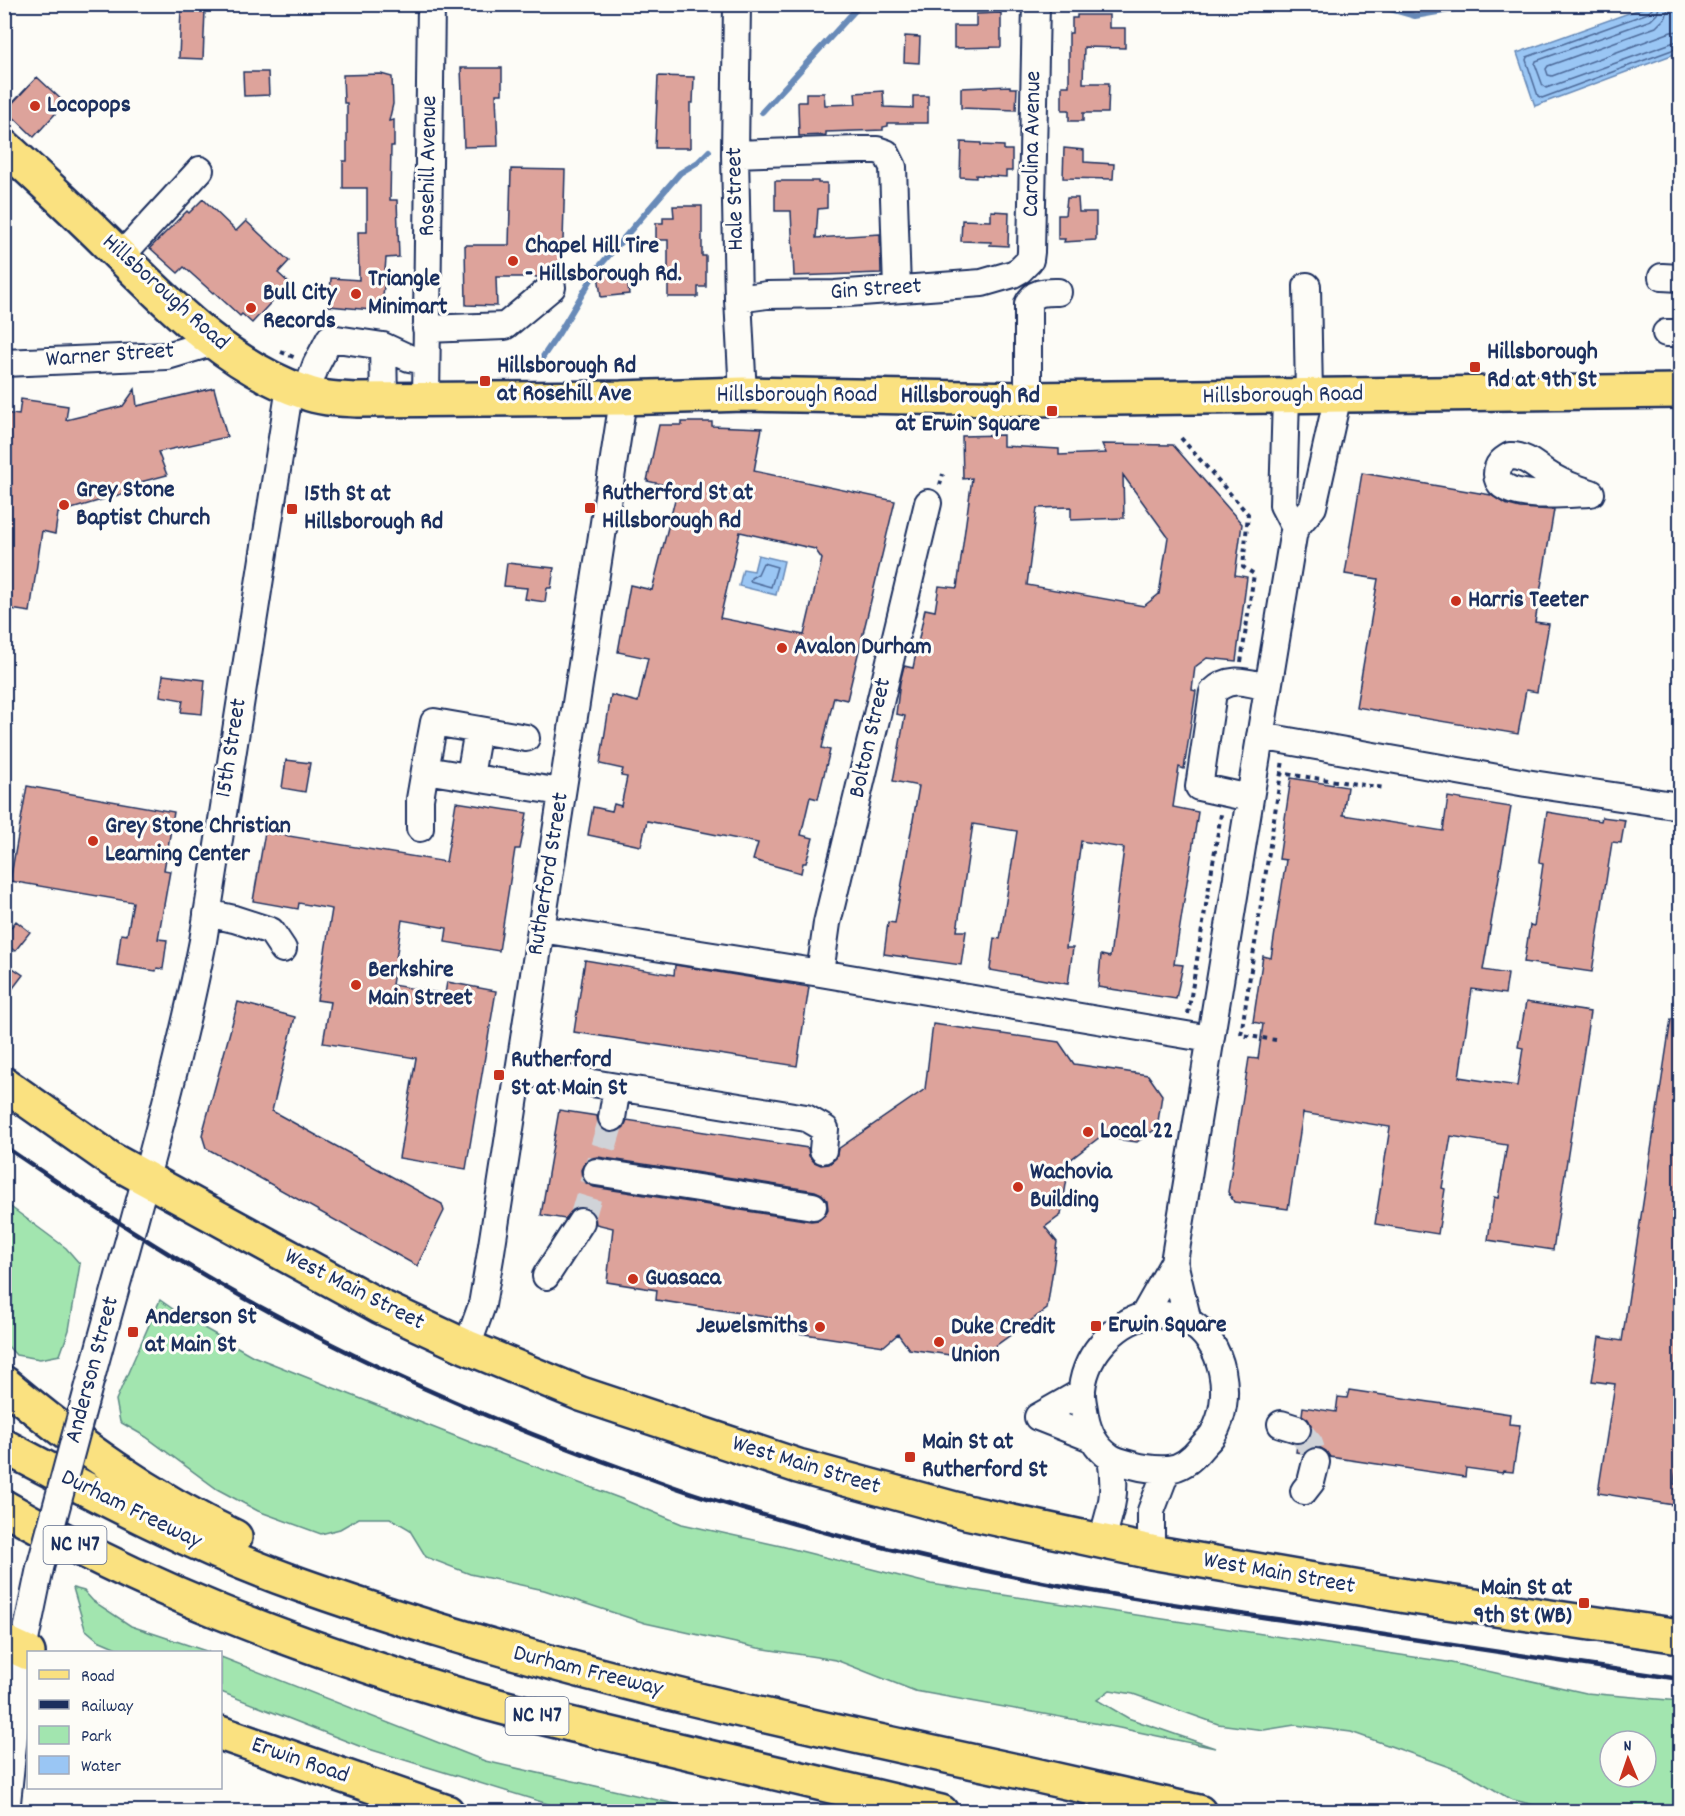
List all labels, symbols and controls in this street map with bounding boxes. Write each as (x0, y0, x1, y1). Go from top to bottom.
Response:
street label: Carolina Avenue (1015, 71, 1051, 217)
place label: Locopops (47, 89, 131, 123)
street label: Rosehill Avenue (411, 95, 447, 237)
marker: Locopops (28, 99, 42, 113)
street label: Hale Street (718, 147, 754, 251)
street label: Hillsborough Road (94, 226, 236, 360)
place label: Chapel Hill Tire - Hillsborough Rd. (525, 230, 682, 292)
marker: Chapel Hill Tire - Hillsborough Rd. (506, 254, 520, 268)
place label: Triangle Minimart (368, 263, 448, 325)
street label: Gin Street (829, 270, 923, 310)
place label: Bull City Records (263, 277, 338, 339)
marker: Triangle Minimart (349, 287, 363, 301)
marker: Bull City Records (244, 301, 258, 315)
street label: Warner Street (45, 335, 175, 377)
place label: Hillsborough Rd at 9th St (1487, 336, 1598, 398)
place label: Hillsborough Rd at Rosehill Ave (497, 350, 636, 412)
marker: Hillsborough Rd at 9th St (1468, 360, 1482, 374)
marker: Hillsborough Rd at Rosehill Ave (478, 374, 492, 388)
street label: Hillsborough Road (1202, 378, 1364, 414)
street label: Hillsborough Road (716, 379, 878, 413)
place label: Hillsborough Rd at Erwin Square (896, 380, 1040, 442)
marker: Hillsborough Rd at Erwin Square (1045, 404, 1059, 418)
place label: Grey Stone Baptist Church (76, 474, 210, 536)
place label: Rutherford St at Hillsborough Rd (602, 477, 753, 539)
place label: 15th St at Hillsborough Rd (304, 478, 443, 540)
marker: Grey Stone Baptist Church (57, 498, 71, 512)
marker: Rutherford St at Hillsborough Rd (583, 501, 597, 515)
marker: 15th St at Hillsborough Rd (285, 502, 299, 516)
place label: Harris Teeter (1468, 584, 1589, 618)
marker: Harris Teeter (1449, 594, 1463, 608)
place label: Avalon Durham (794, 631, 932, 665)
marker: Avalon Durham (775, 641, 789, 655)
street label: Bolton Street (841, 675, 901, 801)
street label: 15th Street (207, 696, 257, 800)
street label: Rutherford Street (519, 790, 579, 958)
place label: Grey Stone Christian Learning Center (105, 810, 291, 872)
marker: Grey Stone Christian Learning Center (86, 834, 100, 848)
place label: Berkshire Main Street (368, 954, 473, 1016)
marker: Berkshire Main Street (349, 978, 363, 992)
place label: Rutherford St at Main St (511, 1044, 627, 1106)
marker: Rutherford St at Main St (492, 1068, 506, 1082)
place label: Local 22 (1100, 1115, 1174, 1149)
marker: Local 22 (1081, 1125, 1095, 1139)
place label: Wachovia Building (1030, 1156, 1113, 1218)
marker: Wachovia Building (1011, 1180, 1025, 1194)
street label: West Main Street (278, 1240, 430, 1340)
place label: Guasaca (645, 1262, 722, 1296)
marker: Guasaca (626, 1272, 640, 1286)
street label: Anderson Street (57, 1293, 129, 1447)
place label: Anderson St at Main St (145, 1301, 257, 1363)
place label: Erwin Square (1108, 1309, 1227, 1343)
place label: Jewelsmiths (696, 1310, 808, 1344)
place label: Duke Credit Union (951, 1311, 1056, 1373)
marker: Erwin Square (1089, 1319, 1103, 1333)
marker: Jewelsmiths (813, 1320, 827, 1334)
marker: Anderson St at Main St (126, 1325, 140, 1339)
marker: Duke Credit Union (932, 1335, 946, 1349)
place label: Main St at Rutherford St (922, 1426, 1048, 1488)
street label: West Main Street (728, 1427, 884, 1505)
marker: Main St at Rutherford St (903, 1450, 917, 1464)
street label: Durham Freeway (55, 1461, 208, 1559)
road number: NC 147 (44, 1526, 106, 1564)
street label: West Main Street (1201, 1544, 1358, 1604)
place label: Main St at 9th St (WB) (1474, 1572, 1572, 1634)
marker: Main St at 9th St (WB) (1577, 1596, 1591, 1610)
street label: Durham Freeway (510, 1637, 668, 1707)
legend (27, 1651, 222, 1789)
text: Road (81, 1665, 115, 1690)
text: Railway (81, 1695, 134, 1720)
road number: NC 147 (506, 1697, 568, 1735)
text: Park (81, 1725, 112, 1750)
street label: Erwin Road (247, 1728, 353, 1794)
north arrow (1598, 1729, 1658, 1789)
text: N (1623, 1735, 1632, 1758)
text: Water (81, 1755, 121, 1780)

